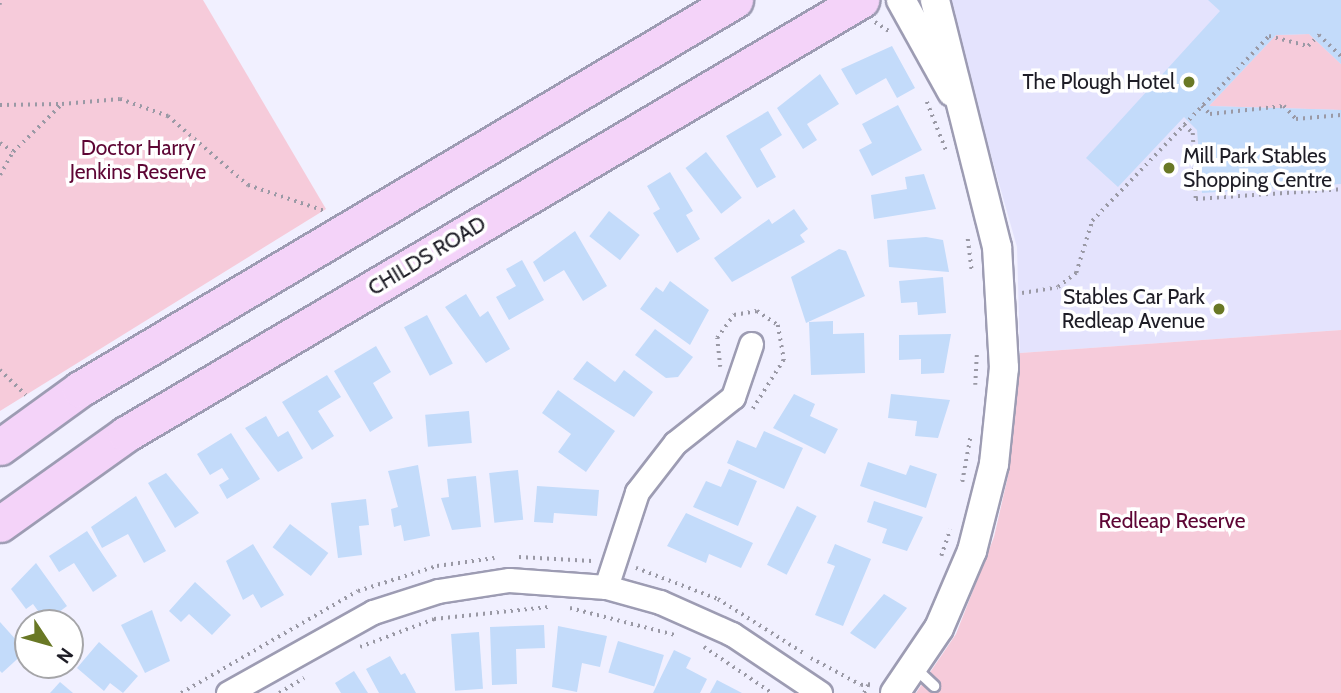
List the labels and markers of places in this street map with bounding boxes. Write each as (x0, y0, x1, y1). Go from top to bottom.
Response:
place label: The Plough Hotel (1023, 69, 1175, 95)
marker: The Plough Hotel (1181, 74, 1197, 90)
place label: Mill Park Stables Shopping Centre (1183, 143, 1332, 193)
marker: Mill Park Stables Shopping Centre (1161, 160, 1177, 176)
place label: Stables Car Park Redleap Avenue (1062, 284, 1205, 334)
marker: Stables Car Park Redleap Avenue (1211, 301, 1227, 317)

